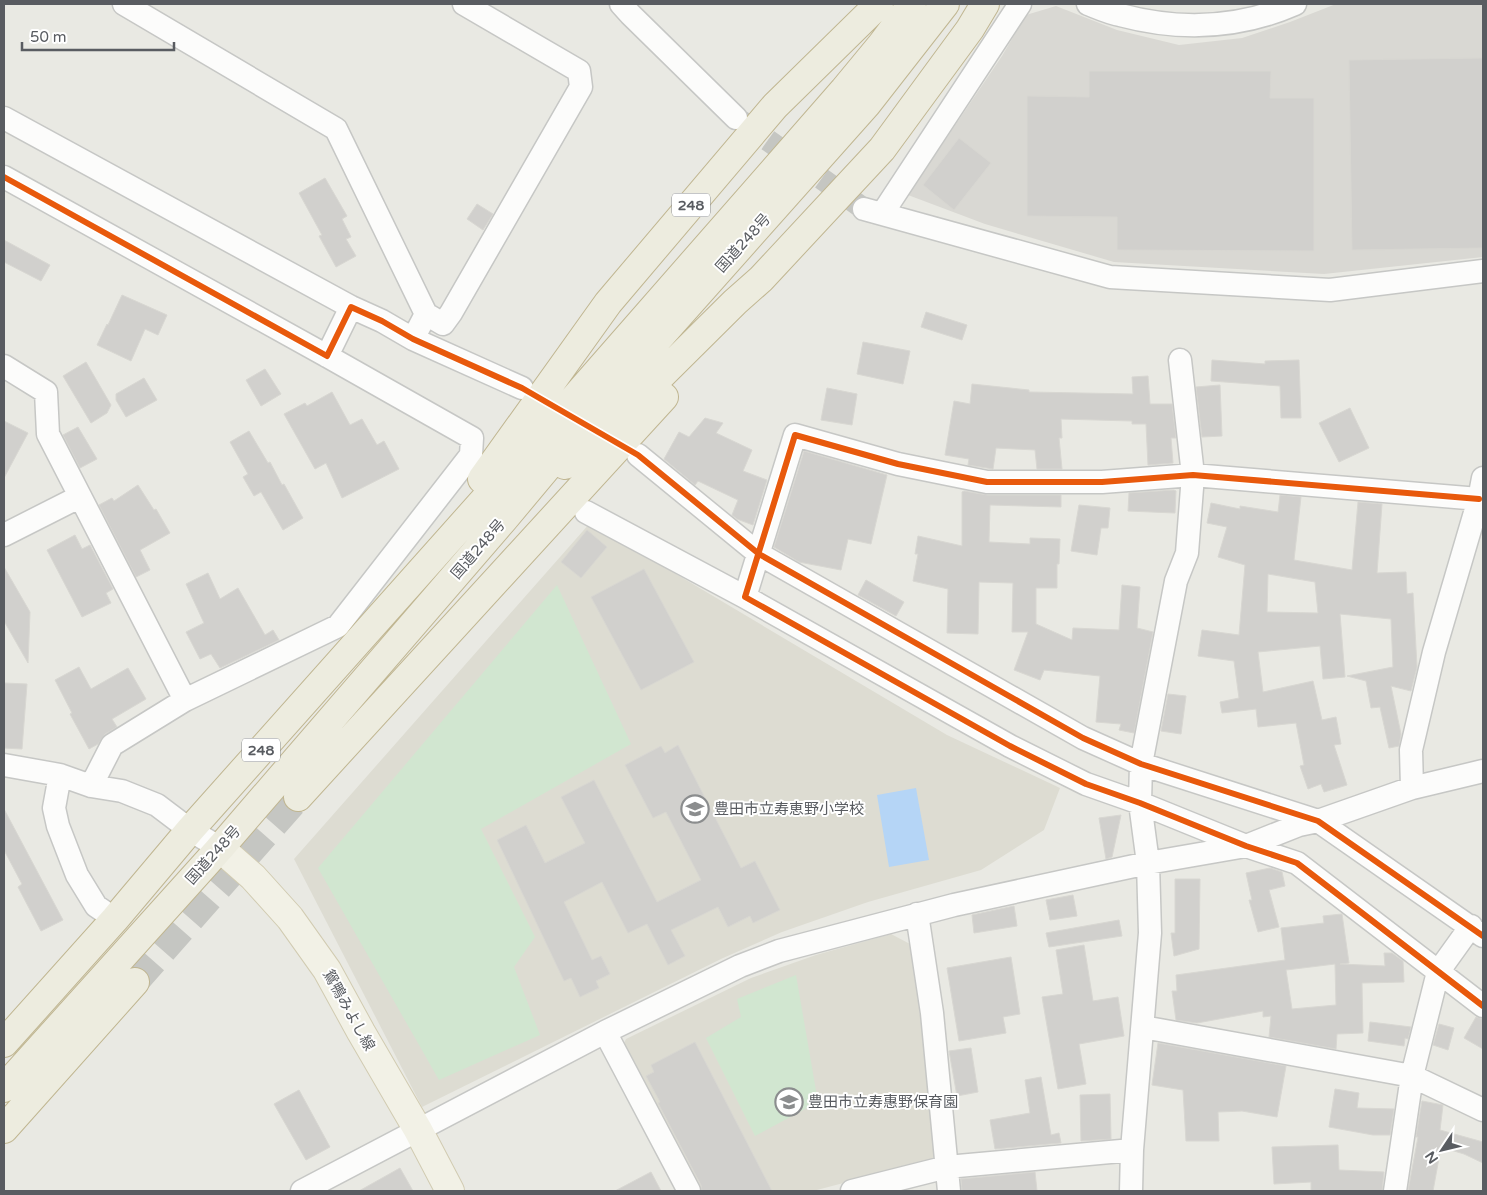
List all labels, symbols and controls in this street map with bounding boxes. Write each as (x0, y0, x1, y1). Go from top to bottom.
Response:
scale bar (22, 20, 175, 52)
text: 50 m (30, 28, 67, 46)
road number: 248 (672, 194, 710, 216)
street label: 国道248号 (712, 210, 774, 276)
street label: 国道248号 (447, 515, 509, 583)
road number: 248 (242, 738, 280, 762)
school or university icon: 豊田市立寿恵野小学校 (680, 794, 710, 824)
place label: 豊田市立寿恵野小学校 (714, 800, 864, 818)
street label: 国道248号 (182, 822, 244, 888)
street label: 鴛鴨みよし線 (319, 966, 379, 1054)
school or university icon: 豊田市立寿惠野保育園 (774, 1087, 804, 1117)
place label: 豊田市立寿惠野保育園 (808, 1093, 958, 1111)
north arrow (1417, 1125, 1467, 1175)
text: N (1422, 1148, 1442, 1167)

